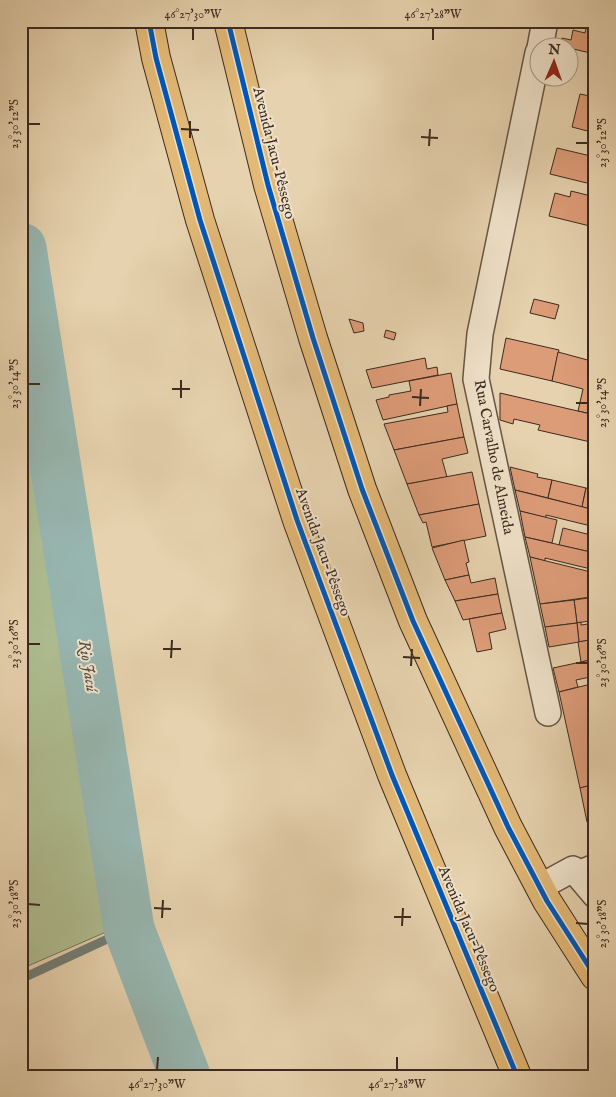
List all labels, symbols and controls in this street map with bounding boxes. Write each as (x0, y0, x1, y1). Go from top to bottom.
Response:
text: 46°27'30"W (165, 7, 222, 22)
text: 46°27'28"W (405, 7, 462, 22)
north arrow (528, 38, 578, 88)
text: N (547, 41, 561, 59)
street label: Avenida Jacu-Pêssego (248, 84, 300, 221)
text: 23°30'12"S (7, 99, 22, 149)
text: 23°30'12"S (595, 118, 610, 168)
text: 23°30'14"S (7, 359, 22, 409)
street label: Rua Carvalho de Almeida (470, 378, 518, 537)
text: 23°30'14"S (595, 378, 610, 428)
street label: Avenida Jacu-Pêssego (291, 484, 355, 619)
text: 23°30'16"S (7, 619, 22, 669)
text: 23°30'16"S (595, 638, 610, 688)
water label: Rio Jacú (73, 639, 101, 695)
street label: Avenida Jacu-Pêssego (433, 862, 504, 995)
text: 23°30'18"S (7, 880, 22, 928)
text: 23°30'18"S (595, 900, 610, 948)
text: 46°27'30"W (129, 1077, 186, 1092)
text: 46°27'28"W (369, 1077, 426, 1092)

